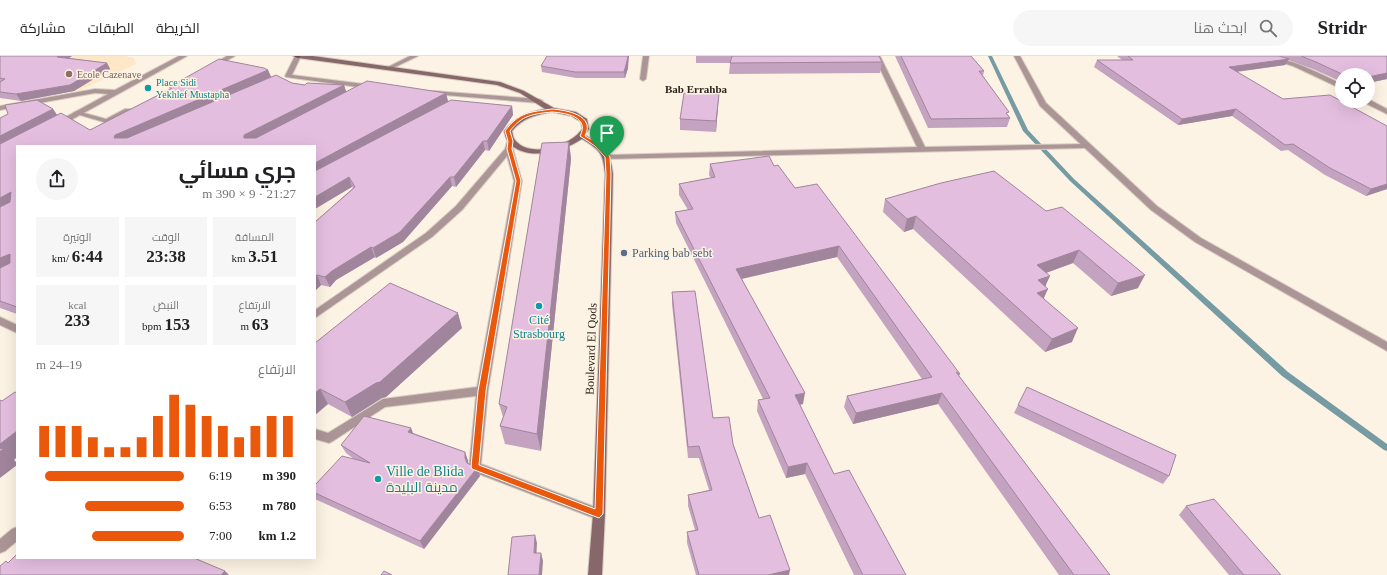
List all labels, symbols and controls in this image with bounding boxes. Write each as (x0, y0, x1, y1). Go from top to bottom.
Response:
search box (1013, 10, 1293, 46)
icon: search (1257, 17, 1279, 39)
text: Stridr (1317, 17, 1367, 38)
text: ابحث هنا (1194, 20, 1247, 36)
text: مشاركة (20, 21, 66, 36)
text: الطبقات (88, 21, 134, 36)
text: الخريطة (156, 21, 200, 36)
map controls (1335, 68, 1375, 108)
button: locate (1335, 68, 1375, 108)
marker: Ecole Cazenave (64, 69, 74, 79)
place label: Ecole Cazenave (77, 69, 142, 80)
place label: Place Sidi Yekhlef Mustapha (156, 77, 230, 100)
marker: Place Sidi Yekhlef Mustapha (143, 83, 153, 93)
district label: Bab Errahba (665, 83, 728, 95)
pin (590, 116, 624, 157)
icon: arrive (596, 122, 618, 144)
button: share (36, 158, 78, 200)
text: جري مسائي (179, 158, 296, 183)
text: 21:27 · 9 × 390 m (202, 186, 296, 201)
text: الوتيرة (63, 231, 91, 243)
text: الوقت (152, 231, 180, 243)
text: المسافة (235, 231, 274, 243)
place label: Parking bab sebt (632, 246, 713, 260)
text: 6:44 (72, 247, 103, 266)
text: 23:38 (146, 247, 186, 266)
text: 3.51 (248, 247, 278, 266)
marker: Parking bab sebt (619, 248, 629, 258)
text: /km (52, 252, 72, 264)
text: km (231, 252, 248, 264)
text: kcal (68, 299, 87, 311)
text: النبض (153, 299, 179, 311)
text: الارتفاع (239, 299, 271, 311)
marker: Cité Strasbourg (534, 301, 544, 311)
street label: Boulevard El Qods (582, 302, 600, 395)
text: 233 (65, 311, 90, 330)
place label: Cité Strasbourg (513, 313, 565, 341)
text: 153 (164, 315, 190, 334)
text: 63 (252, 315, 269, 334)
text: bpm (142, 320, 164, 332)
text: m (241, 320, 252, 332)
text: 19–24 m (36, 357, 82, 372)
text: الارتفاع (258, 362, 296, 377)
place label: Ville de Blida مدينة البليدة (386, 464, 464, 495)
text: 6:19 (209, 468, 232, 483)
text: 390 m (262, 468, 296, 483)
marker: Ville de Blida مدينة البليدة (373, 474, 383, 484)
text: 6:53 (209, 498, 232, 513)
text: 780 m (262, 498, 296, 513)
text: 7:00 (209, 528, 232, 543)
text: 1.2 km (258, 528, 296, 543)

